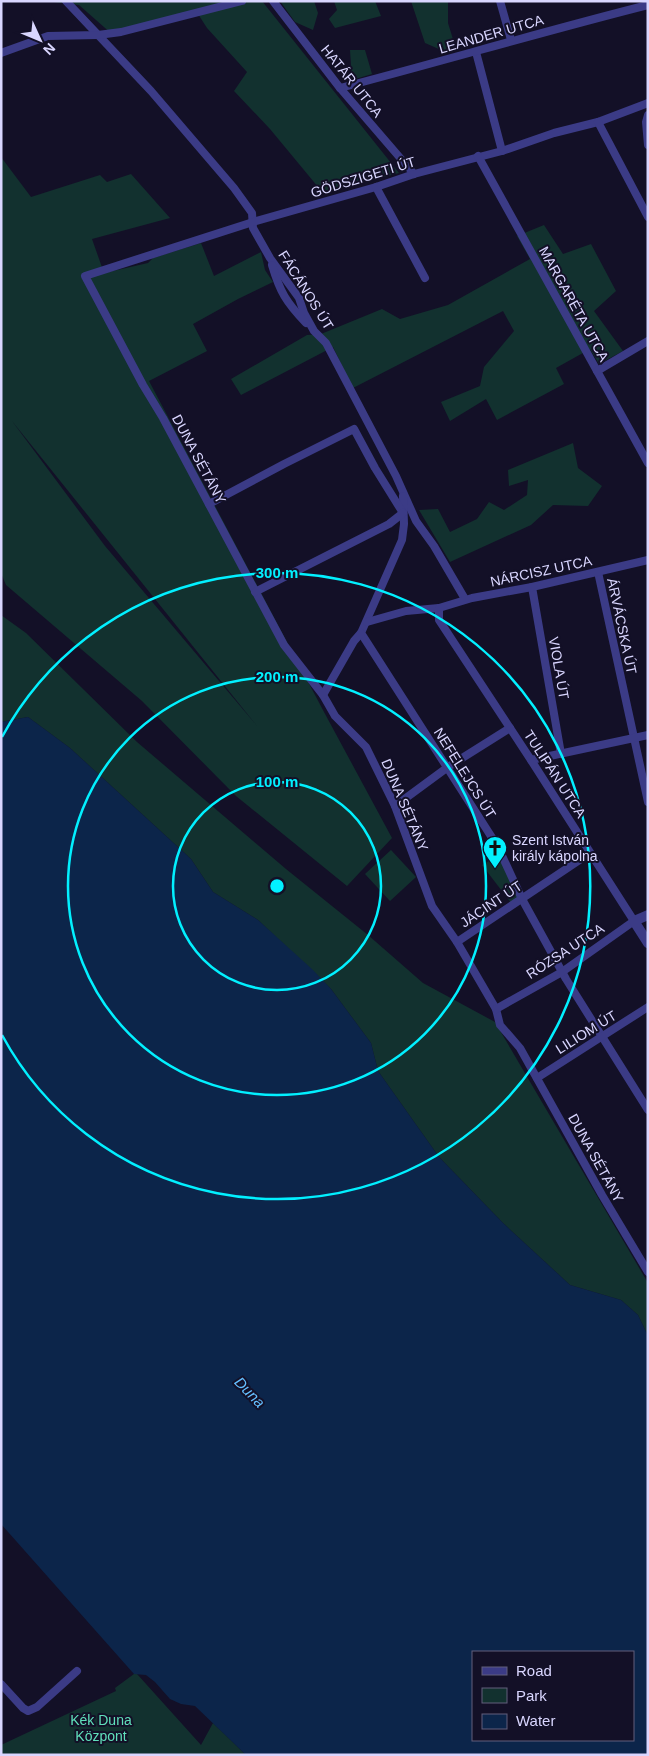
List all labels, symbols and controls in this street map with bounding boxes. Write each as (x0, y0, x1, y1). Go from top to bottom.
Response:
street label: LEANDER UTCA (437, 11, 546, 57)
north arrow (15, 15, 65, 65)
text: N (40, 40, 59, 58)
street label: HATÁR UTCA (318, 42, 386, 121)
street label: GÖDSZIGETI ÚT (308, 152, 418, 201)
street label: MARGARÉTA UTCA (536, 244, 613, 365)
street label: FÁCÁNOS ÚT (275, 247, 337, 333)
street label: DUNA SÉTÁNY (169, 412, 230, 507)
street label: NÁRCISZ UTCA (489, 552, 594, 590)
text: 300 m (256, 564, 298, 581)
street label: ÁRVÁCSKA ÚT (604, 577, 640, 676)
street label: VIOLA ÚT (546, 636, 572, 701)
text: 200 m (256, 668, 298, 685)
street label: NEFELEJCS ÚT (431, 725, 499, 821)
street label: TULIPÁN UTCA (521, 727, 590, 821)
street label: DUNA SÉTÁNY (378, 756, 432, 854)
text: 100 m (256, 773, 298, 790)
place label: Szent István király kápolna (512, 832, 598, 864)
church icon: Szent István király kápolna (482, 835, 508, 869)
centre of rings (268, 877, 286, 895)
street label: JÁCINT ÚT (457, 877, 525, 931)
street label: RÓZSA UTCA (523, 920, 607, 982)
street label: LILIOM ÚT (553, 1007, 620, 1057)
street label: DUNA SÉTÁNY (565, 1111, 627, 1206)
water label: Duna (231, 1373, 269, 1411)
legend (472, 1651, 634, 1741)
text: Road (516, 1662, 552, 1679)
text: Park (516, 1687, 547, 1704)
park label: Kék Duna Központ (70, 1712, 132, 1744)
text: Water (516, 1712, 555, 1729)

